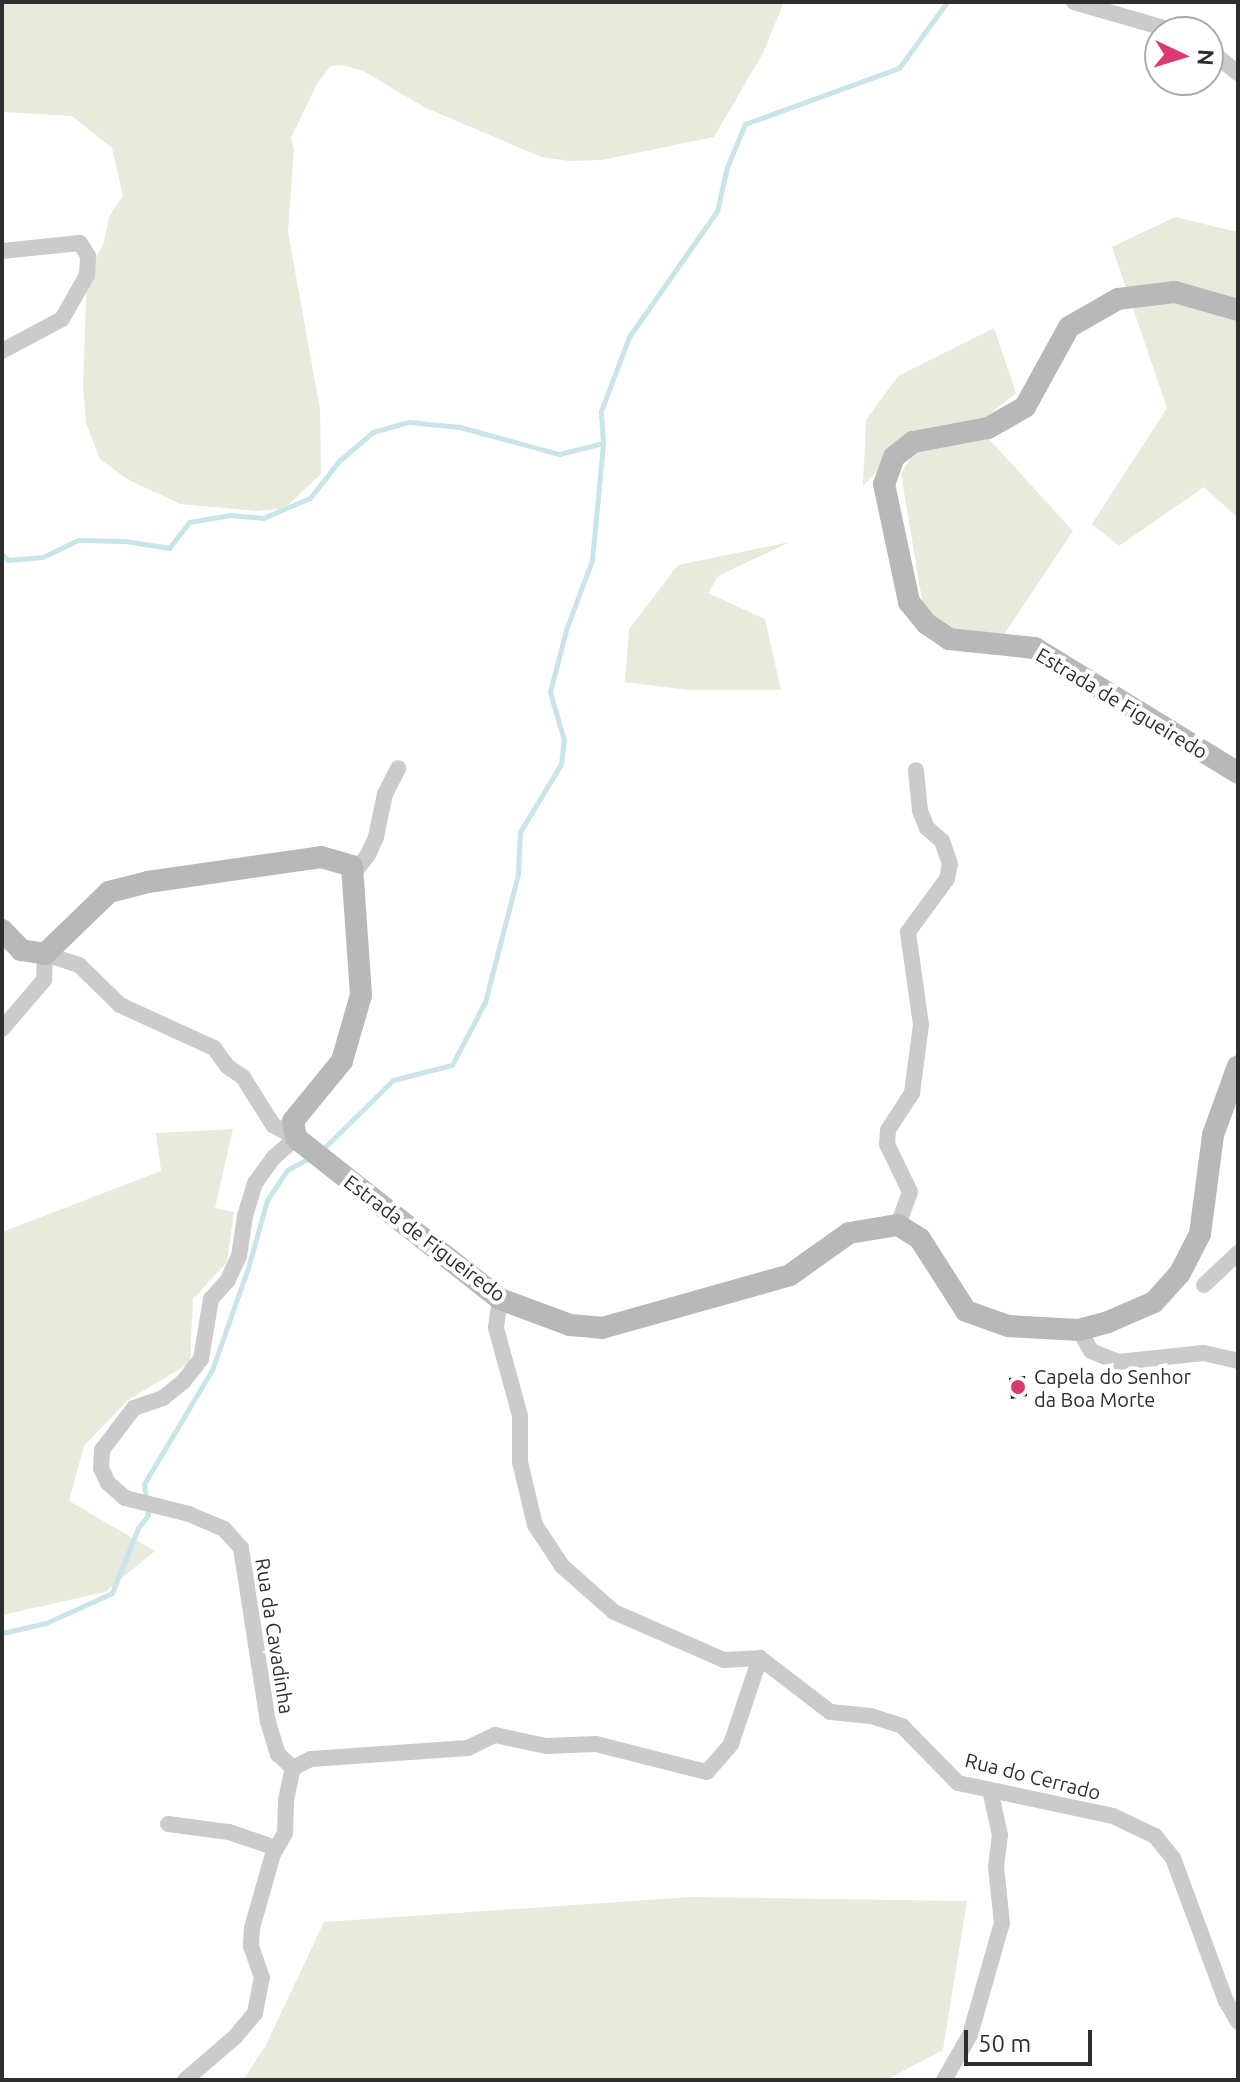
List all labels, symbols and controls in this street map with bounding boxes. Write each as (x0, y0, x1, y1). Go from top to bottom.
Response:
north arrow (1144, 16, 1224, 96)
text: N (1193, 48, 1219, 67)
street label: Estrada de Figueiredo (1032, 642, 1212, 764)
street label: Estrada de Figueiredo (340, 1170, 510, 1306)
place label: Capela do Senhor da Boa Morte (1034, 1364, 1191, 1411)
marker: Capela do Senhor da Boa Morte (1009, 1378, 1027, 1396)
street label: Rua da Cavadinha (251, 1556, 299, 1716)
street label: Rua do Cerrado (963, 1748, 1103, 1804)
scale bar (968, 2014, 1096, 2064)
text: 50 m (978, 2030, 1031, 2057)

